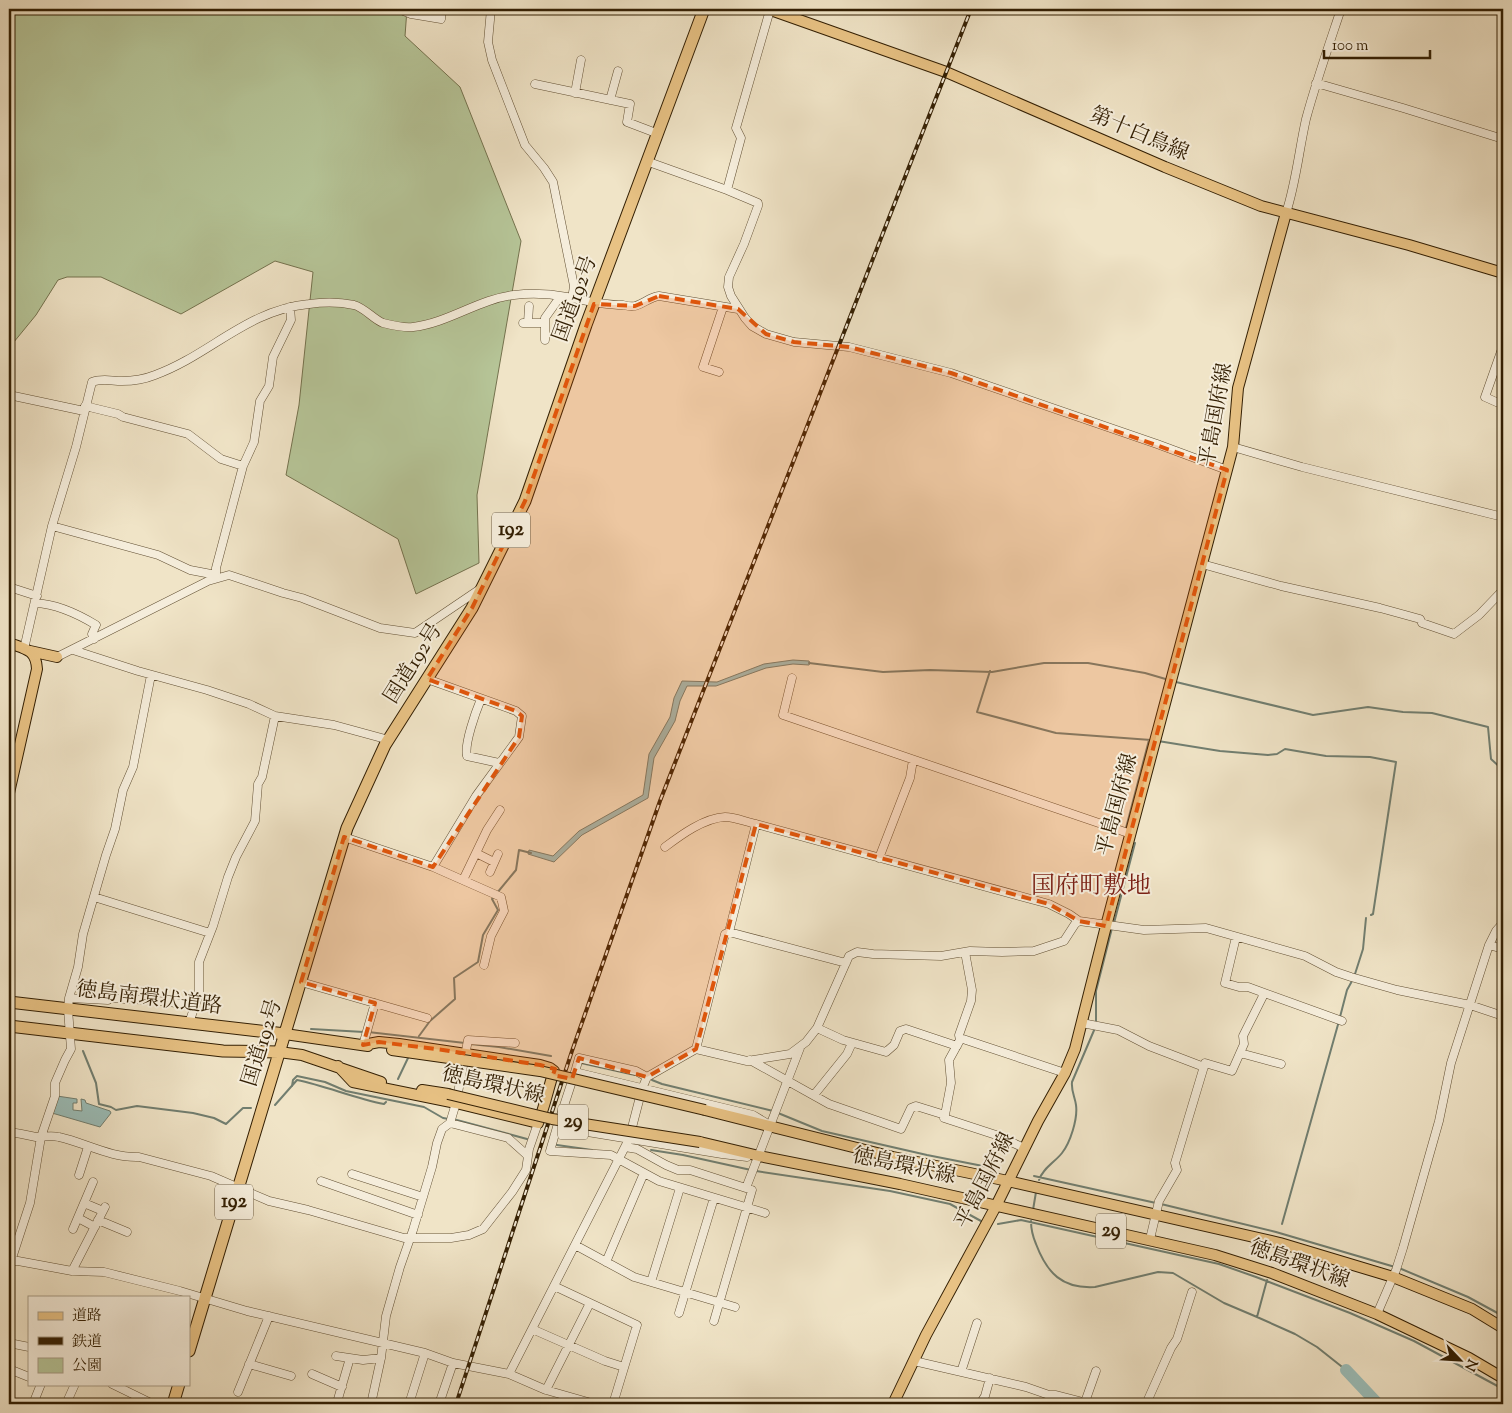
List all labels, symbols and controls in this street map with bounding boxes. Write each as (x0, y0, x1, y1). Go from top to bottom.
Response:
scale bar (1324, 28, 1431, 60)
text: 100 m (1332, 36, 1369, 57)
street label: 第十白鳥線 (1085, 101, 1193, 169)
street label: 国道192号 (547, 252, 605, 346)
street label: 平島国府線 (1193, 361, 1241, 469)
road number: 192 (492, 512, 530, 548)
street label: 国道192号 (377, 618, 451, 710)
street label: 平島国府線 (1090, 750, 1146, 860)
district label: 国府町敷地 (1031, 870, 1151, 904)
street label: 徳島南環状道路 (74, 975, 224, 1023)
street label: 国道192号 (236, 996, 290, 1090)
street label: 徳島環状線 (438, 1060, 548, 1112)
road number: 29 (558, 1104, 588, 1140)
street label: 平島国府線 (949, 1127, 1023, 1235)
street label: 徳島環状線 (850, 1141, 958, 1193)
road number: 192 (215, 1184, 253, 1220)
road number: 29 (1096, 1214, 1126, 1248)
street label: 徳島環状線 (1245, 1233, 1353, 1297)
legend (28, 1296, 190, 1386)
text: 道路 (72, 1306, 102, 1327)
text: 鉄道 (72, 1332, 102, 1353)
north arrow (1434, 1336, 1484, 1386)
text: N (1459, 1355, 1481, 1374)
text: 公園 (72, 1356, 102, 1377)

